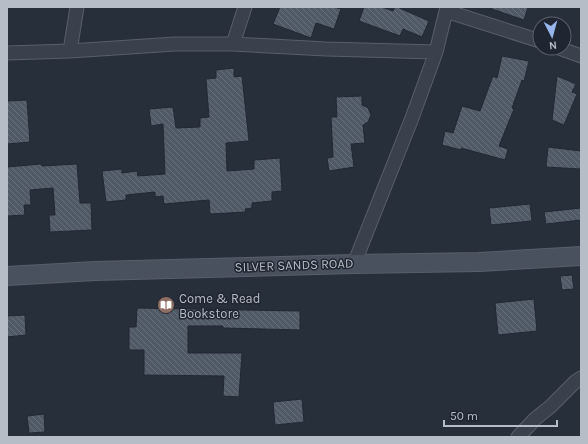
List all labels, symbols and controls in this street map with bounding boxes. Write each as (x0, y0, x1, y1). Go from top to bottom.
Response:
north arrow (532, 16, 572, 56)
text: N (548, 39, 558, 52)
street label: SILVER SANDS ROAD (234, 255, 354, 275)
place label: Come & Read Bookstore (179, 291, 260, 321)
library icon: Come & Read Bookstore (156, 295, 176, 315)
scale bar (444, 402, 557, 428)
text: 50 m (450, 409, 478, 423)

